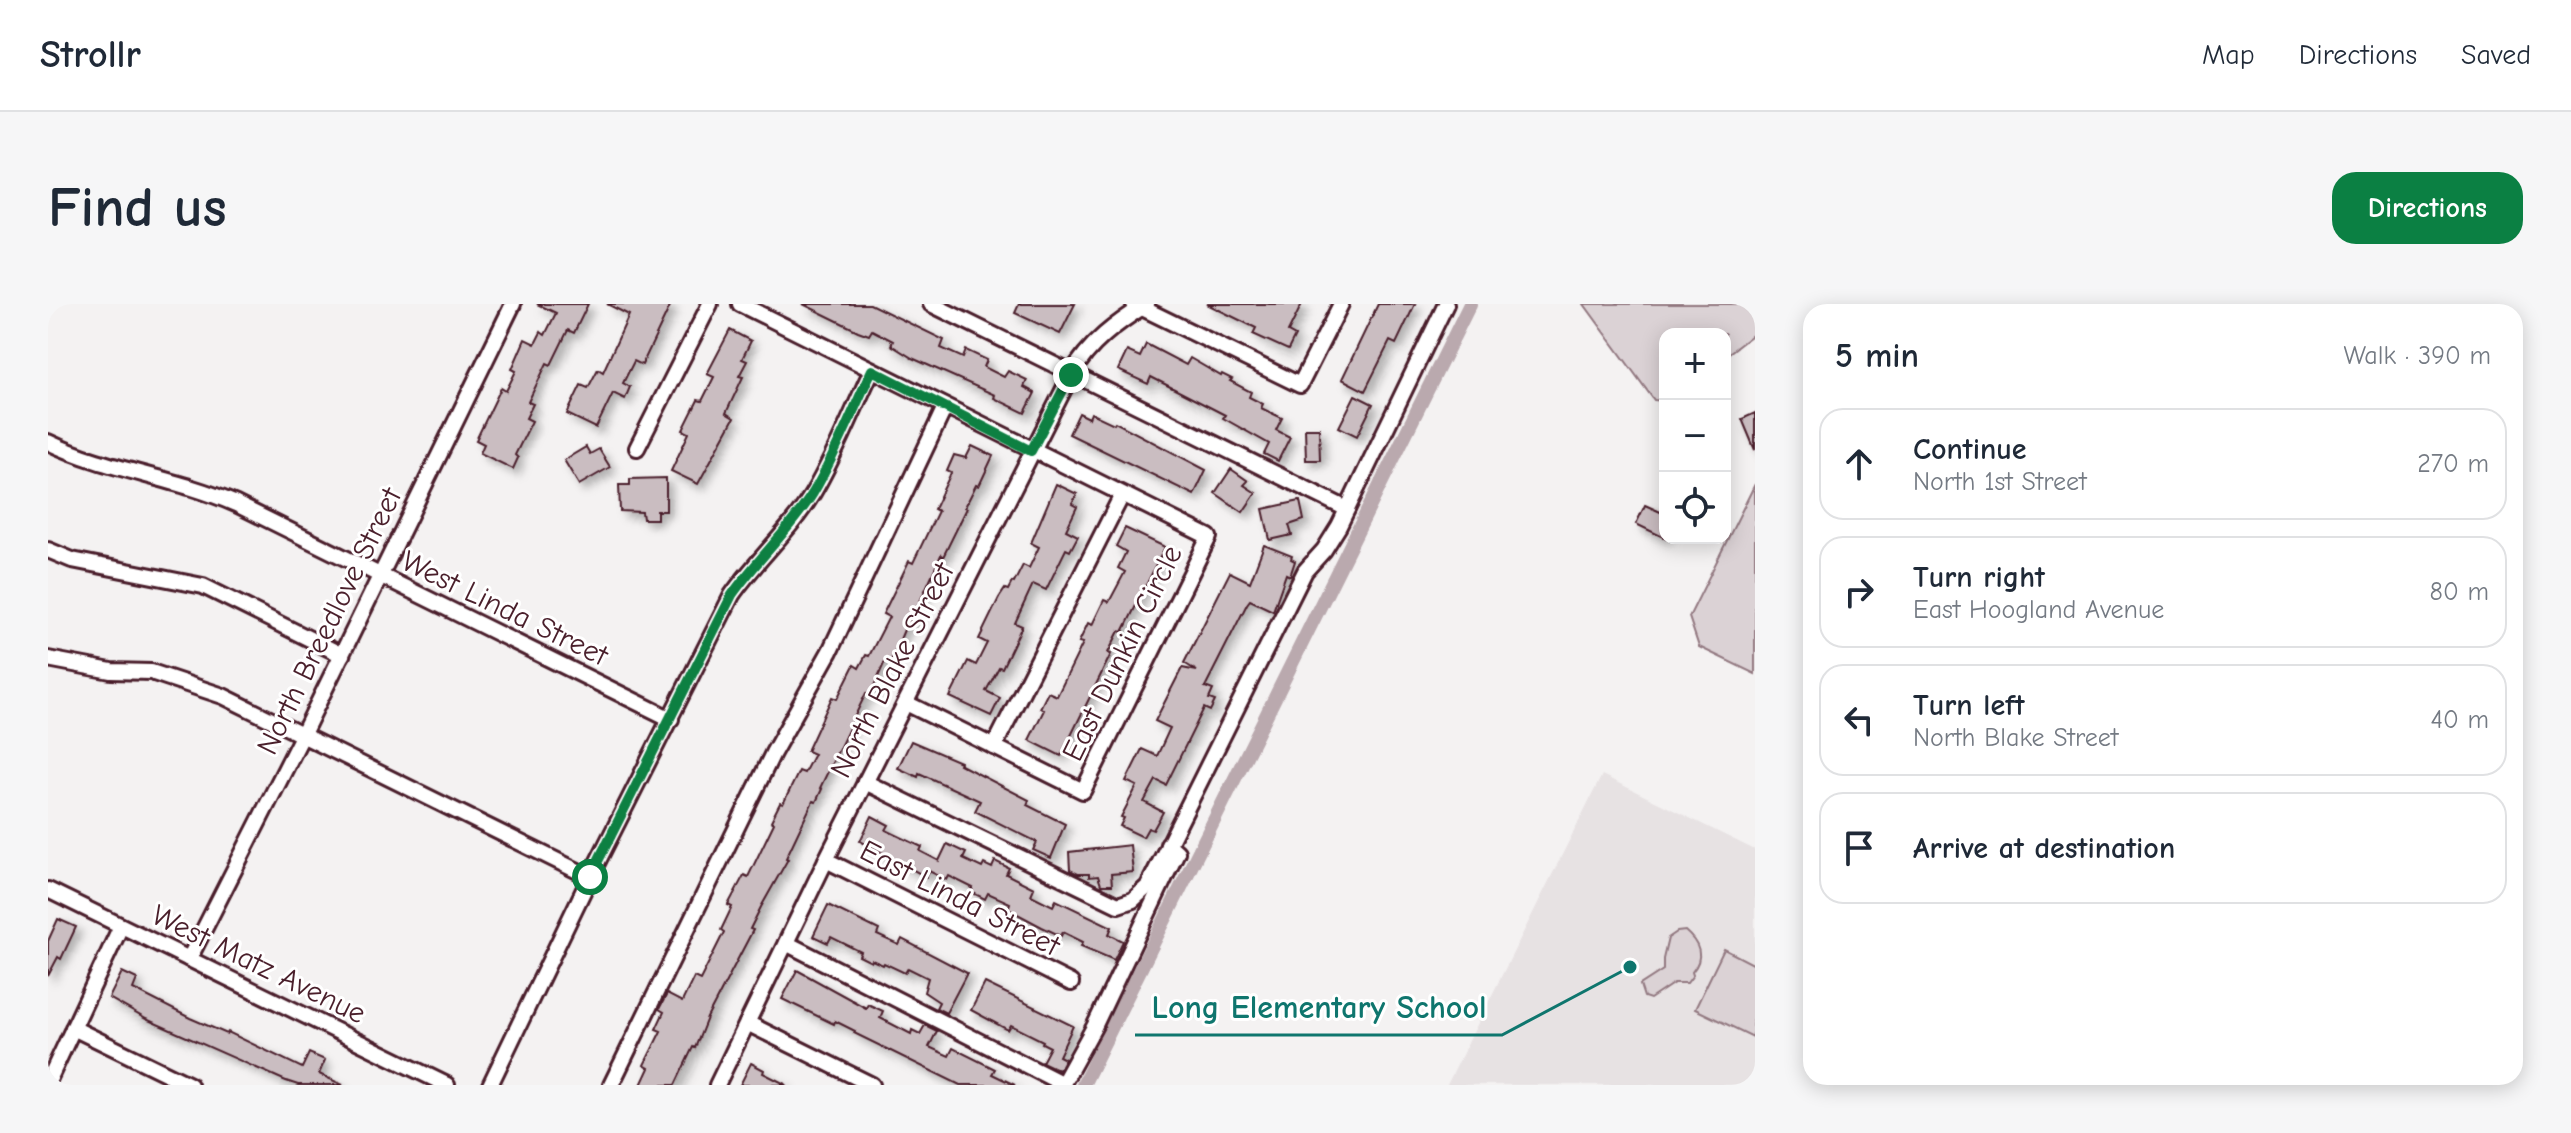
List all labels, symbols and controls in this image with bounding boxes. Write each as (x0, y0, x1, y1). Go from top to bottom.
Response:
text: Strollr (40, 33, 141, 77)
text: Map (2202, 39, 2255, 71)
text: Directions (2299, 39, 2417, 71)
text: Saved (2461, 39, 2531, 71)
button: Directions (2332, 172, 2523, 244)
text: Find us (48, 176, 227, 240)
map controls (1659, 328, 1731, 544)
button: + (1659, 328, 1731, 400)
text: 5 min (1835, 336, 1919, 376)
text: Walk · 390 m (2344, 341, 2491, 371)
route end (1053, 357, 1089, 393)
button: − (1659, 400, 1731, 472)
text: Continue (1913, 432, 2027, 467)
icon: ahead (1837, 442, 1881, 486)
text: 270 m (2417, 449, 2489, 479)
text: North 1st Street (1913, 467, 2087, 497)
button: locate (1659, 472, 1731, 544)
street label: North Breedlove Street (250, 481, 410, 760)
street label: East Dunkin Circle (1055, 540, 1190, 767)
street label: West Linda Street (396, 543, 615, 674)
street label: North Blake Street (823, 555, 962, 784)
text: Turn right (1913, 560, 2045, 595)
icon: right (1837, 570, 1881, 614)
text: 80 m (2430, 577, 2489, 607)
text: East Hoogland Avenue (1913, 595, 2164, 625)
text: Turn left (1913, 688, 2025, 723)
icon: left (1837, 698, 1881, 742)
text: 40 m (2430, 705, 2489, 735)
text: North Blake Street (1913, 723, 2118, 753)
icon: arrive (1837, 826, 1881, 870)
text: Arrive at destination (1913, 831, 2175, 866)
street label: East Linda Street (854, 833, 1067, 965)
route start (572, 859, 608, 895)
street label: West Matz Avenue (146, 898, 371, 1031)
callout: Long Elementary School (1135, 979, 1502, 1035)
text: Long Elementary School (1151, 989, 1487, 1026)

